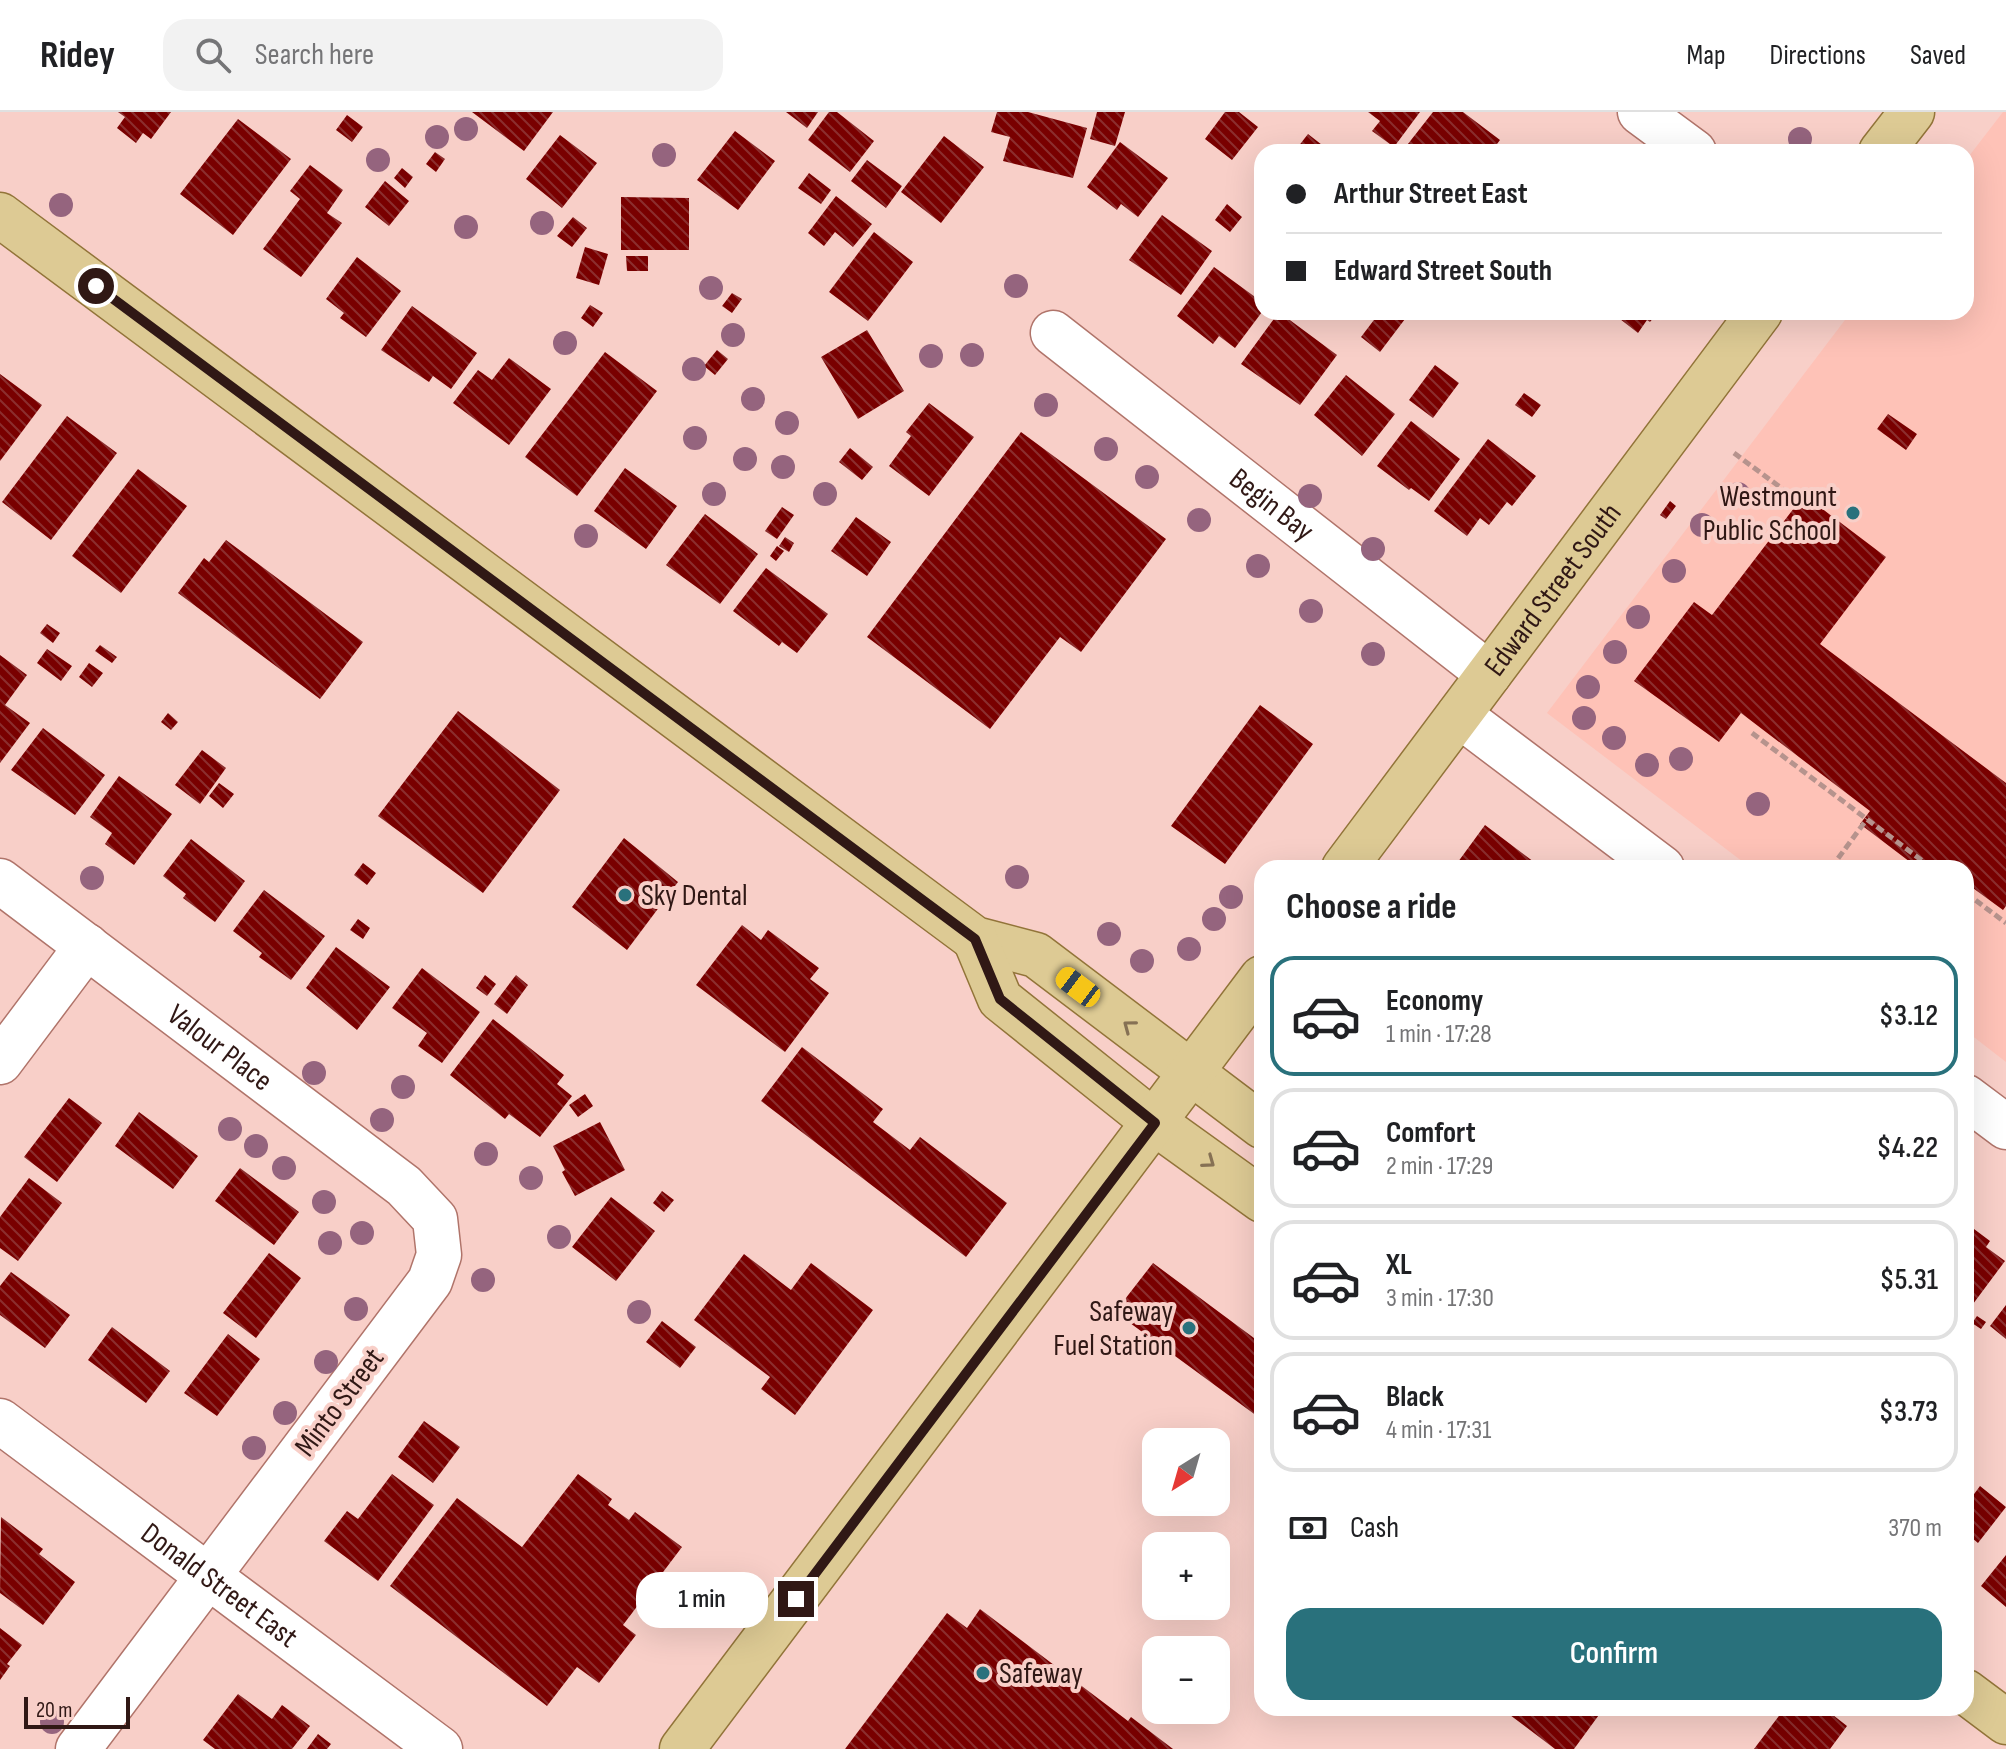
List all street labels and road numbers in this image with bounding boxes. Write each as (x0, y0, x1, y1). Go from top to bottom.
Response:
street label: Begin Bay (1222, 461, 1321, 549)
street label: Edward Street South (1477, 497, 1629, 683)
street label: Valour Place (160, 997, 279, 1099)
street label: Minto Street (288, 1341, 392, 1464)
street label: Donald Street East (134, 1516, 304, 1656)

